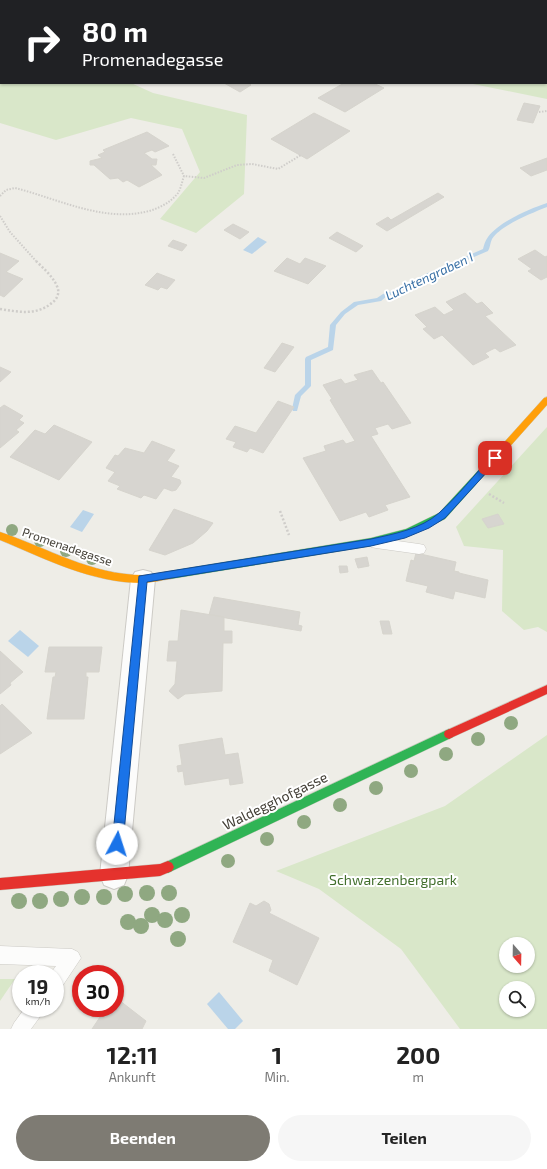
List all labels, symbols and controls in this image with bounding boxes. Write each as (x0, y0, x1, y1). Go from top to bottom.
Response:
text: 80 m (82, 14, 148, 48)
icon: right (16, 16, 68, 68)
text: Promenadegasse (82, 48, 223, 70)
water label: Luchtengraben I (382, 249, 476, 303)
pin (478, 441, 512, 475)
icon: arrive (484, 447, 506, 469)
street label: Promenadegasse (20, 524, 114, 568)
street label: Waldegghofgasse (220, 768, 330, 833)
position arrow (96, 823, 138, 865)
park label: Schwarzenbergpark (329, 871, 457, 888)
north arrow (499, 937, 535, 973)
map controls (499, 937, 535, 1017)
speed limit sign: 30 (72, 965, 124, 1017)
text: 19 (28, 974, 48, 998)
button: search (499, 981, 535, 1017)
text: km/h (26, 995, 50, 1007)
text: 12:11 (107, 1040, 158, 1069)
text: 1 (272, 1040, 282, 1069)
text: 200 (396, 1040, 440, 1069)
text: Ankunft (109, 1069, 156, 1085)
text: Min. (264, 1069, 290, 1085)
text: m (413, 1069, 424, 1085)
button: Beenden (16, 1115, 270, 1161)
button: Teilen (278, 1115, 531, 1161)

